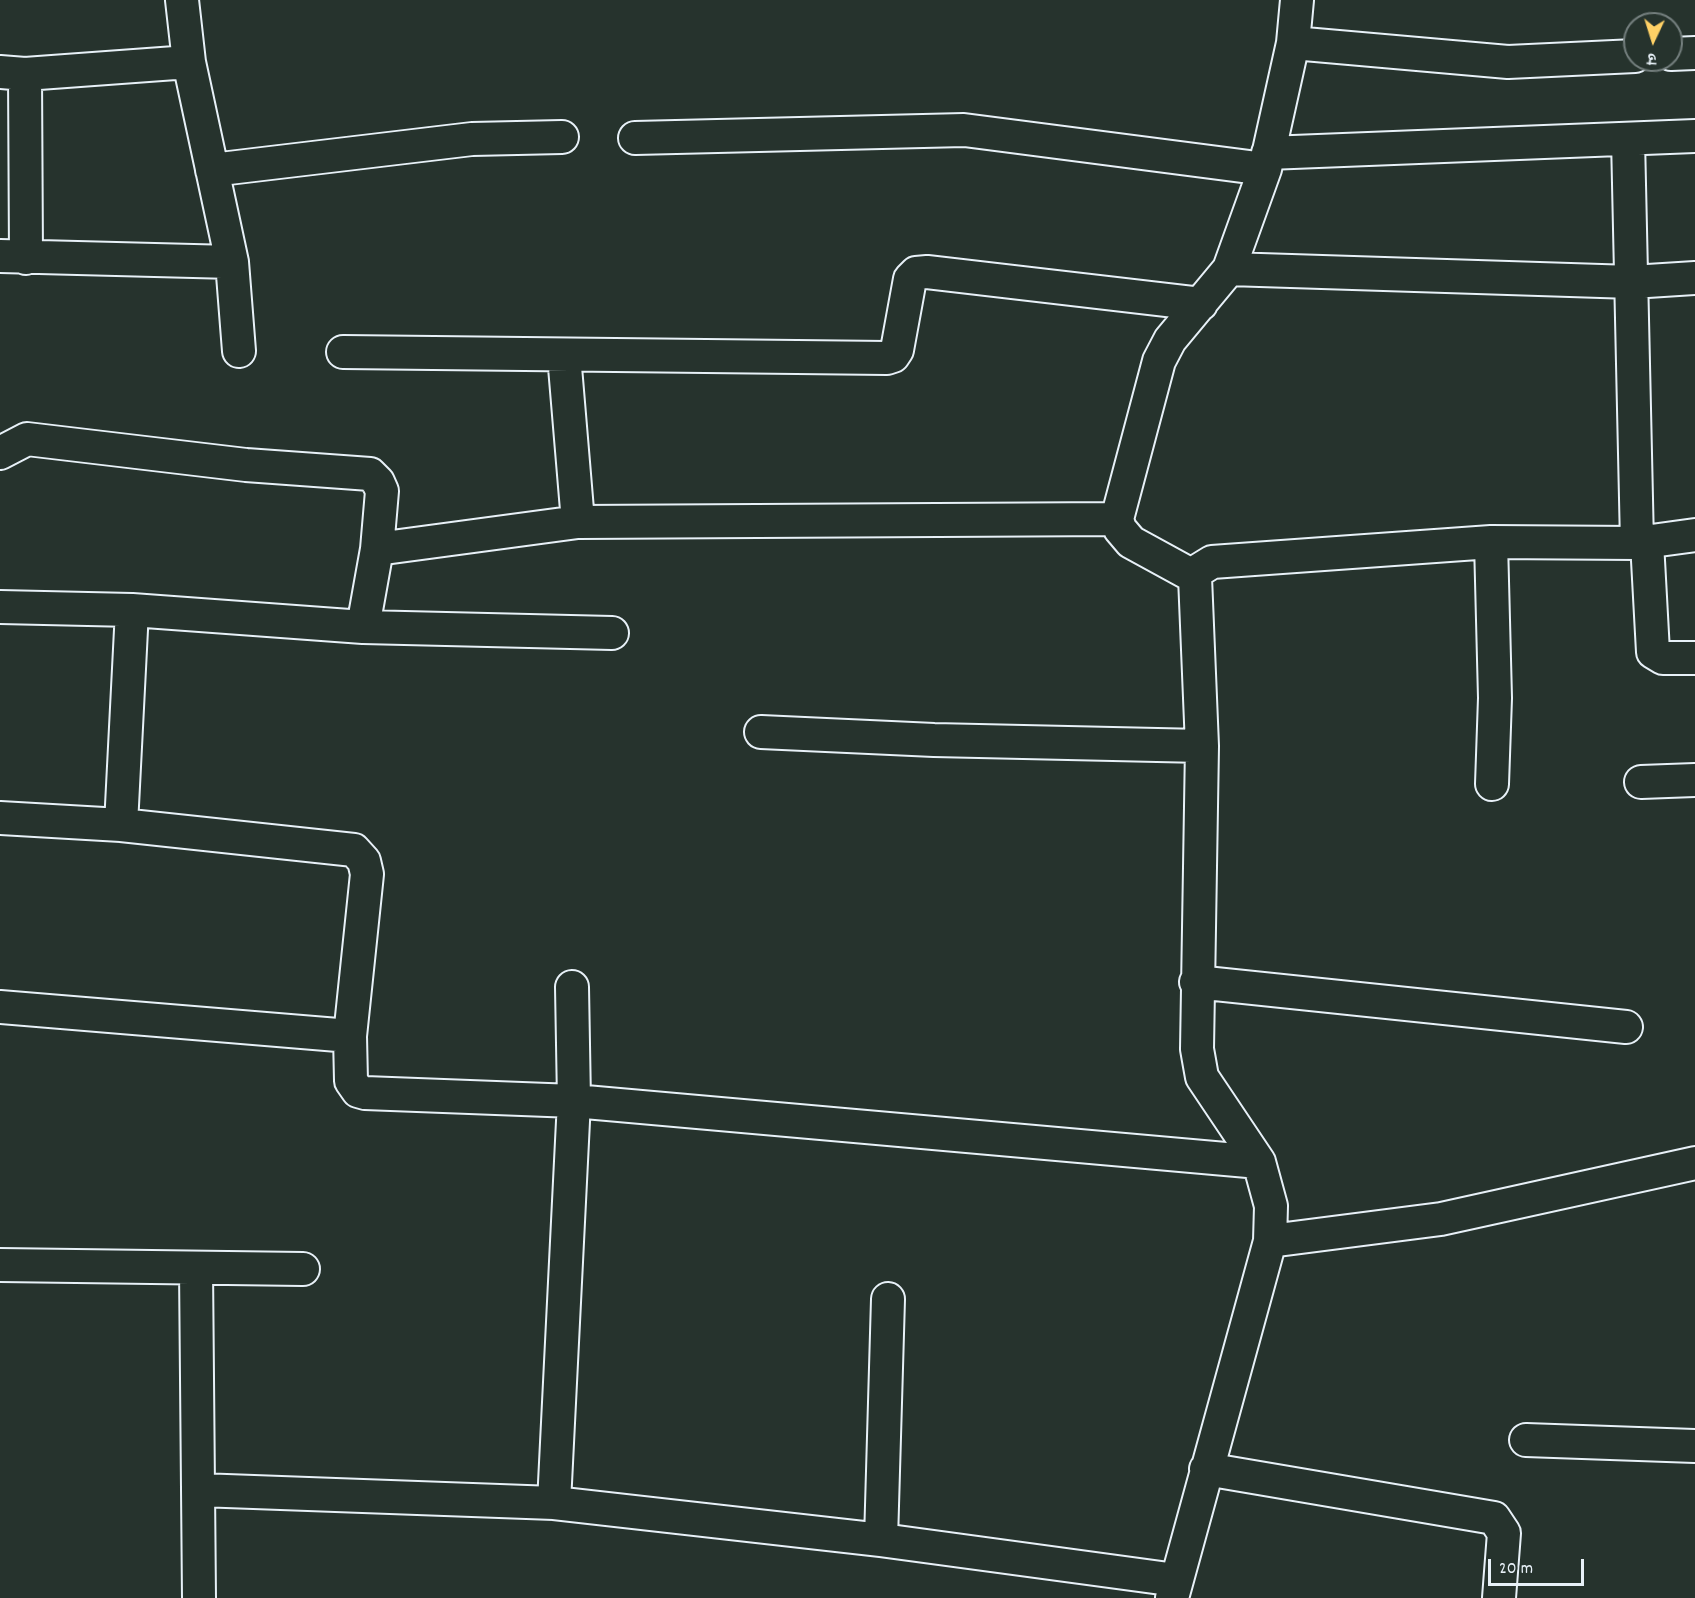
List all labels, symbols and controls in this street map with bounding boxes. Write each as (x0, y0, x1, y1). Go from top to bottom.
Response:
north arrow (1623, 12, 1683, 72)
text: उ (1647, 47, 1657, 70)
scale bar (1491, 1547, 1587, 1585)
text: 20 m (1499, 1557, 1533, 1582)

